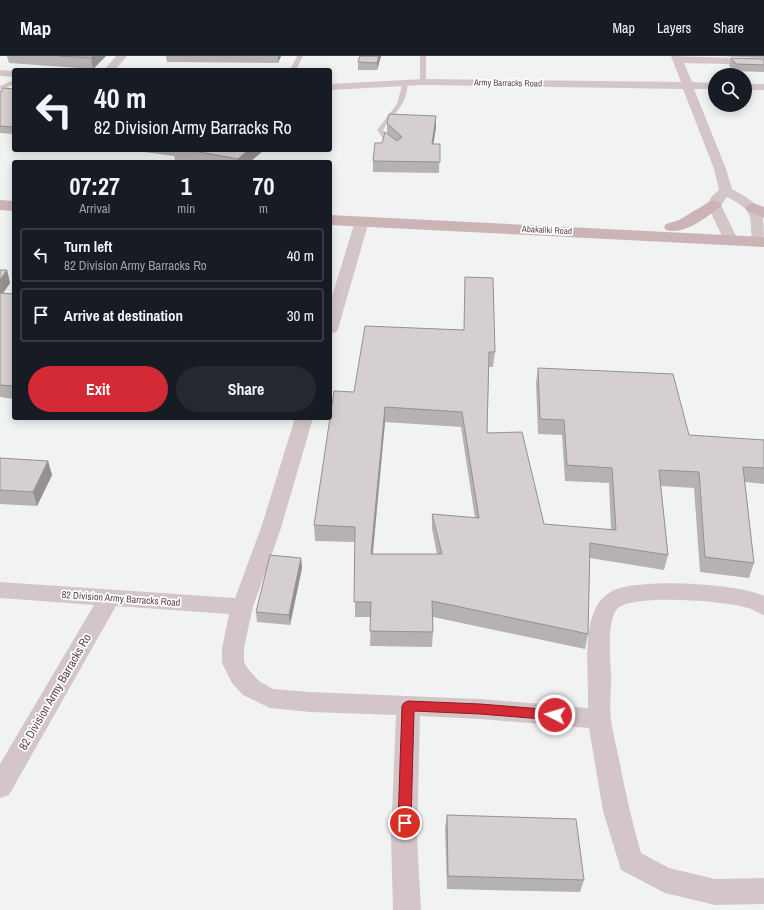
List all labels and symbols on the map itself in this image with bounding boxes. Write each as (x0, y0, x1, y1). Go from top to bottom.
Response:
street label: Army Barracks Road (473, 76, 542, 90)
street label: Abakaliki Road (521, 223, 572, 237)
street label: 82 Division Army Barracks Road (61, 588, 181, 609)
street label: 82 Division Army Barracks Ro (15, 631, 95, 753)
position arrow (534, 694, 576, 736)
pin (388, 806, 422, 840)

